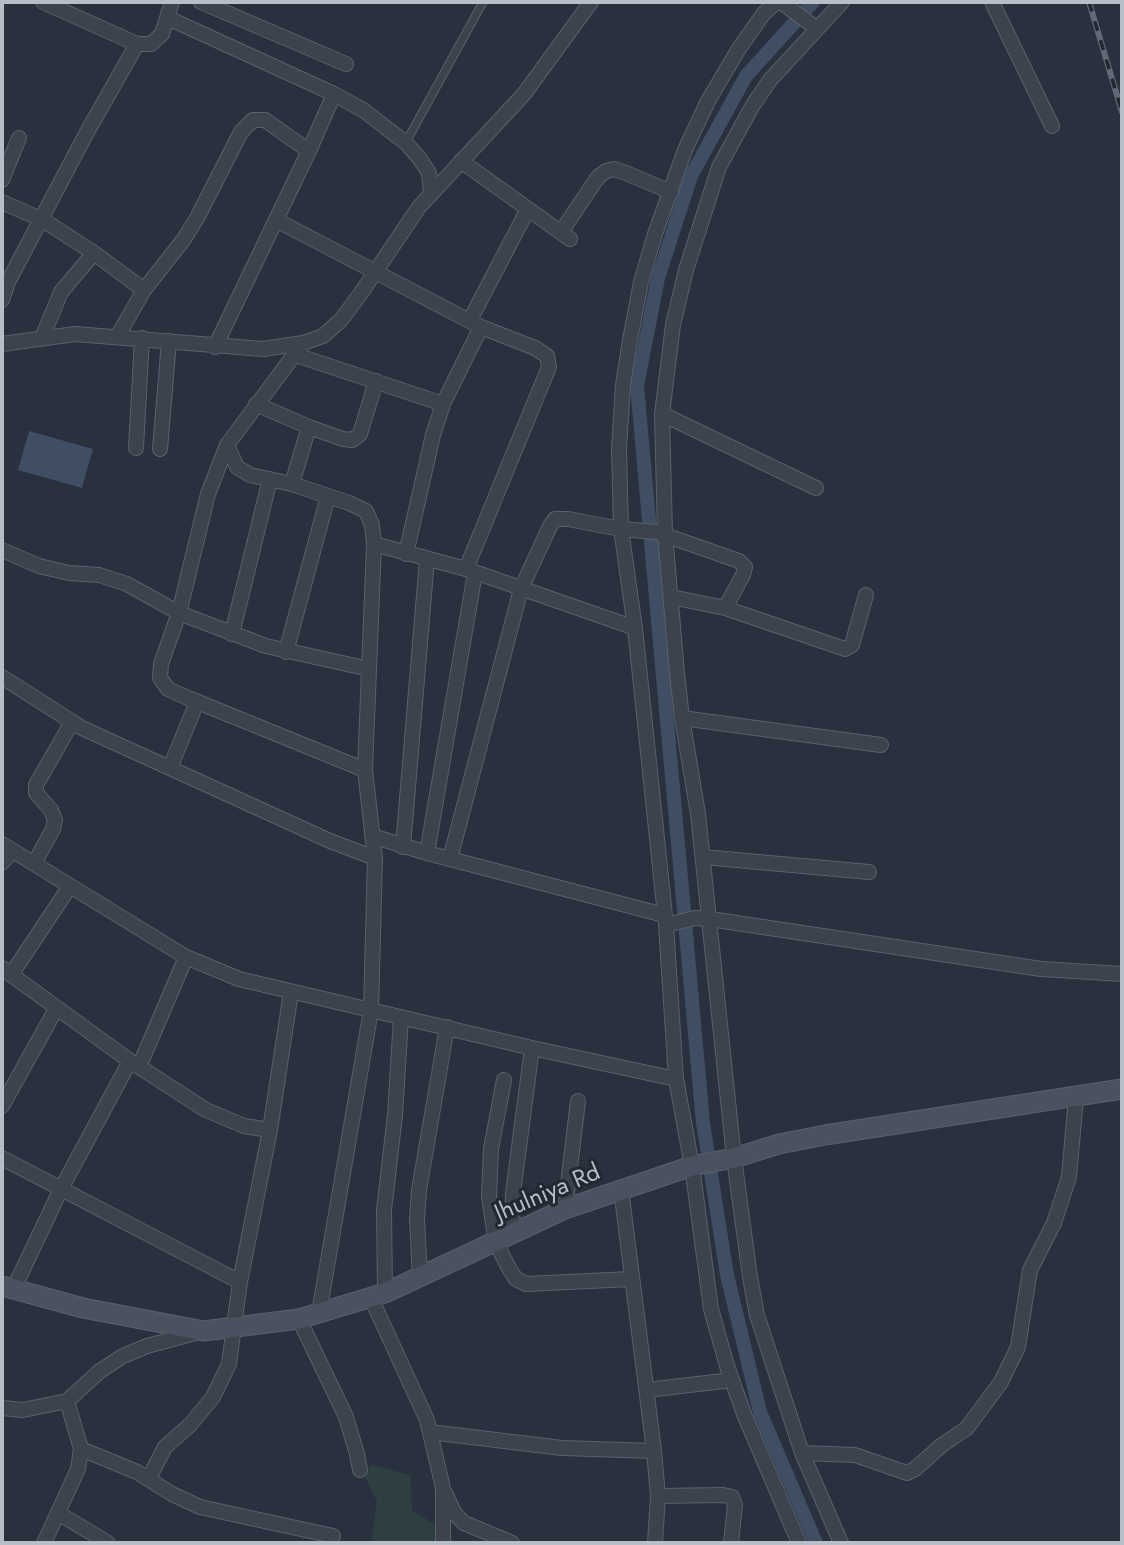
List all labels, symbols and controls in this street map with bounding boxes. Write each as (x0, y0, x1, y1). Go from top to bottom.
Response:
street label: Jhulniya Rd (491, 1159, 605, 1229)

